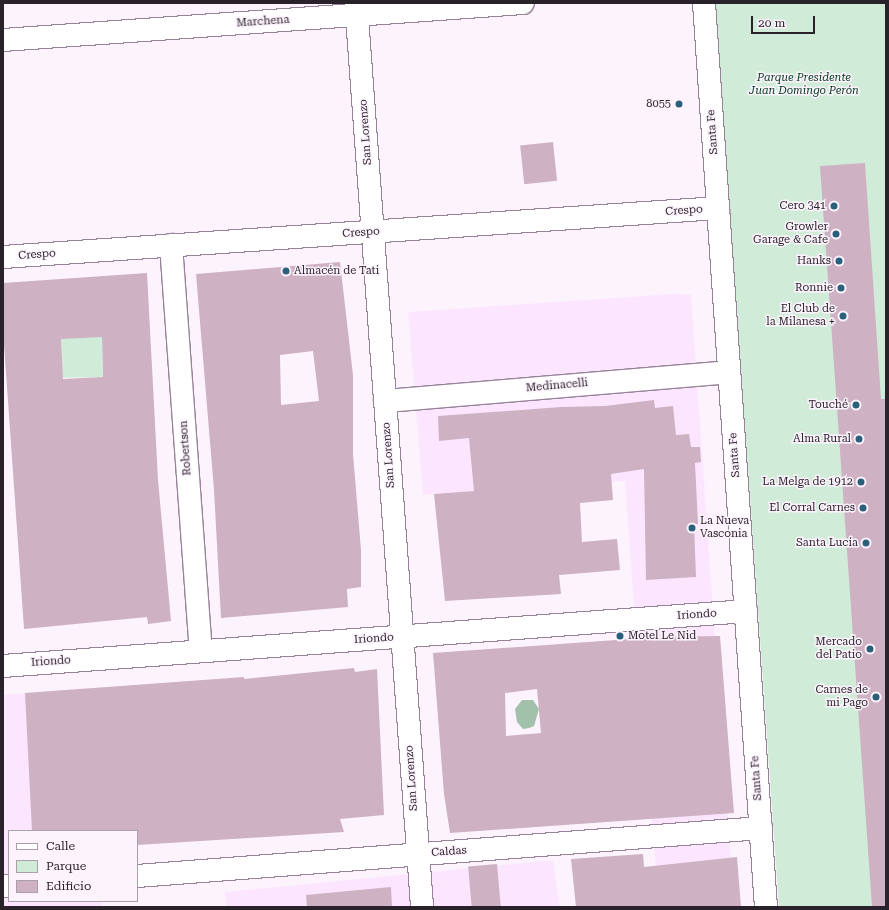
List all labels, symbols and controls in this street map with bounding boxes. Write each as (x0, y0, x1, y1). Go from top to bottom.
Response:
scale bar (753, 8, 817, 34)
street label: Marchena (236, 14, 290, 30)
text: 20 m (758, 16, 785, 30)
park label: Parque Presidente Juan Domingo Perón (749, 72, 859, 98)
place label: 8055 (646, 97, 671, 111)
street label: San Lorenzo (357, 99, 375, 165)
marker: 8055 (674, 99, 684, 109)
street label: Santa Fe (705, 109, 721, 155)
place label: Cero 341 (780, 199, 826, 213)
marker: Cero 341 (829, 201, 839, 211)
street label: Crespo (665, 203, 703, 219)
place label: Growler Garage & Cafe (753, 221, 828, 247)
street label: Crespo (342, 225, 380, 241)
marker: Growler Garage & Cafe (831, 229, 841, 239)
street label: Crespo (18, 247, 56, 263)
place label: Hanks (797, 254, 831, 268)
marker: Hanks (834, 256, 844, 266)
place label: Almacén de Tati (294, 264, 379, 278)
marker: Almacén de Tati (281, 266, 291, 276)
place label: Ronnie (795, 281, 833, 295)
marker: Ronnie (836, 283, 846, 293)
place label: El Club de la Milanesa + (766, 303, 835, 329)
marker: El Club de la Milanesa + (838, 311, 848, 321)
street label: Medinacelli (525, 377, 589, 395)
place label: Touché (808, 398, 848, 412)
marker: Touché (851, 400, 861, 410)
street label: Robertson (177, 420, 195, 476)
street label: San Lorenzo (380, 422, 398, 488)
street label: Santa Fe (727, 432, 743, 478)
place label: Alma Rural (793, 432, 851, 446)
marker: Alma Rural (854, 434, 864, 444)
place label: La Melga de 1912 (762, 475, 853, 489)
marker: La Melga de 1912 (856, 477, 866, 487)
place label: El Corral Carnes (769, 501, 855, 515)
marker: El Corral Carnes (858, 503, 868, 513)
place label: La Nueva Vasconia (700, 515, 749, 541)
marker: La Nueva Vasconia (687, 523, 697, 533)
place label: Santa Lucía (796, 536, 858, 550)
marker: Santa Lucía (861, 538, 871, 548)
street label: Iriondo (677, 607, 717, 623)
place label: Motel Le Nid (628, 629, 696, 643)
street label: Iriondo (354, 631, 394, 647)
marker: Motel Le Nid (615, 631, 625, 641)
place label: Mercado del Patio (815, 636, 862, 662)
marker: Mercado del Patio (865, 644, 875, 654)
street label: Iriondo (31, 654, 71, 670)
place label: Carnes de mi Pago (815, 684, 868, 710)
marker: Carnes de mi Pago (871, 692, 881, 702)
street label: San Lorenzo (403, 745, 421, 811)
street label: Santa Fe (749, 755, 765, 801)
legend (8, 830, 138, 902)
text: Calle (46, 839, 75, 853)
street label: Caldas (431, 844, 467, 860)
text: Parque (46, 859, 86, 873)
text: Edificio (46, 879, 91, 893)

